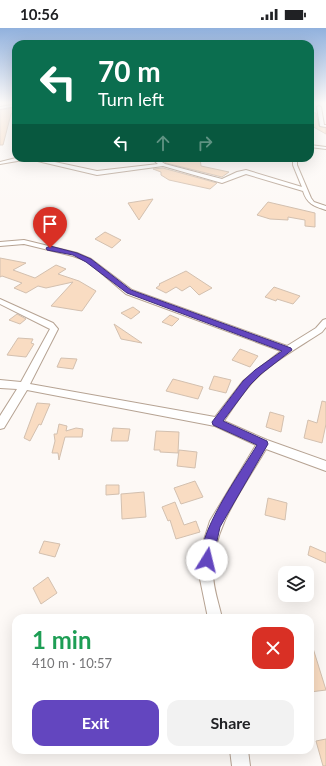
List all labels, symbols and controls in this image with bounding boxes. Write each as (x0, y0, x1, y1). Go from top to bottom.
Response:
text: 10:56 (20, 5, 59, 23)
text: 70 m (98, 54, 161, 88)
icon: left (32, 56, 84, 108)
text: Turn left (98, 88, 164, 110)
icon: left (110, 132, 132, 154)
icon: ahead (152, 132, 174, 154)
icon: right (194, 132, 216, 154)
pin (33, 207, 67, 248)
icon: arrive (39, 213, 61, 235)
position arrow (186, 539, 228, 581)
map controls (278, 566, 314, 602)
button: layers (278, 566, 314, 602)
text: 1 min (32, 625, 92, 654)
button: close (252, 627, 294, 669)
text: 410 m · 10:57 (32, 655, 112, 671)
button: Exit (32, 700, 159, 746)
button: Share (167, 700, 294, 746)

